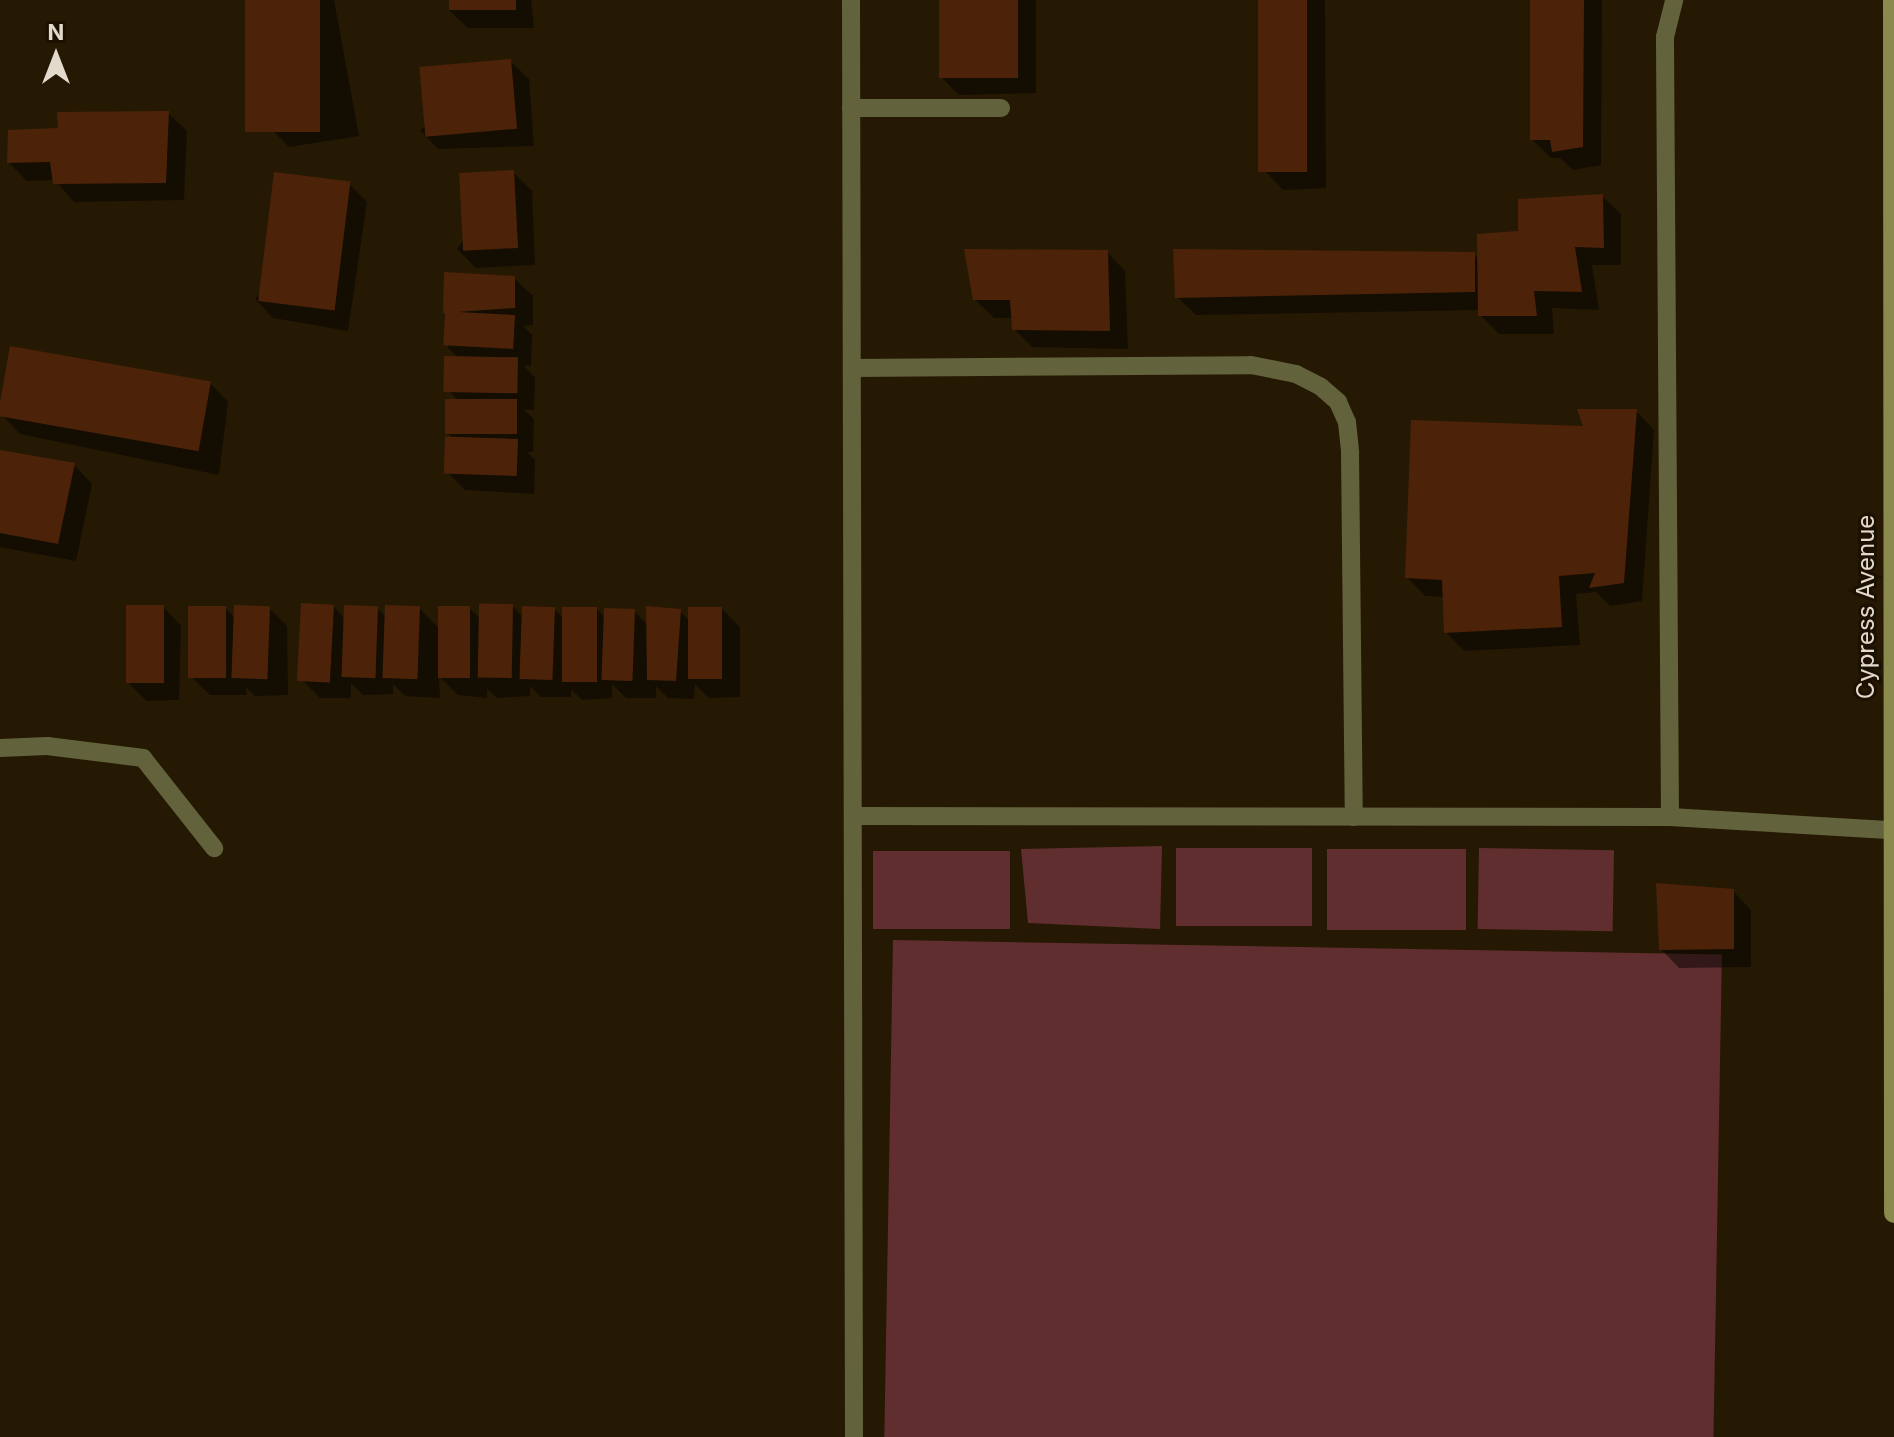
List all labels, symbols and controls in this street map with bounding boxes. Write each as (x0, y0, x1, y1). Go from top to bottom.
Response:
north arrow (16, 16, 96, 96)
text: N (48, 19, 64, 45)
street label: Cypress Avenue (1852, 515, 1880, 699)

